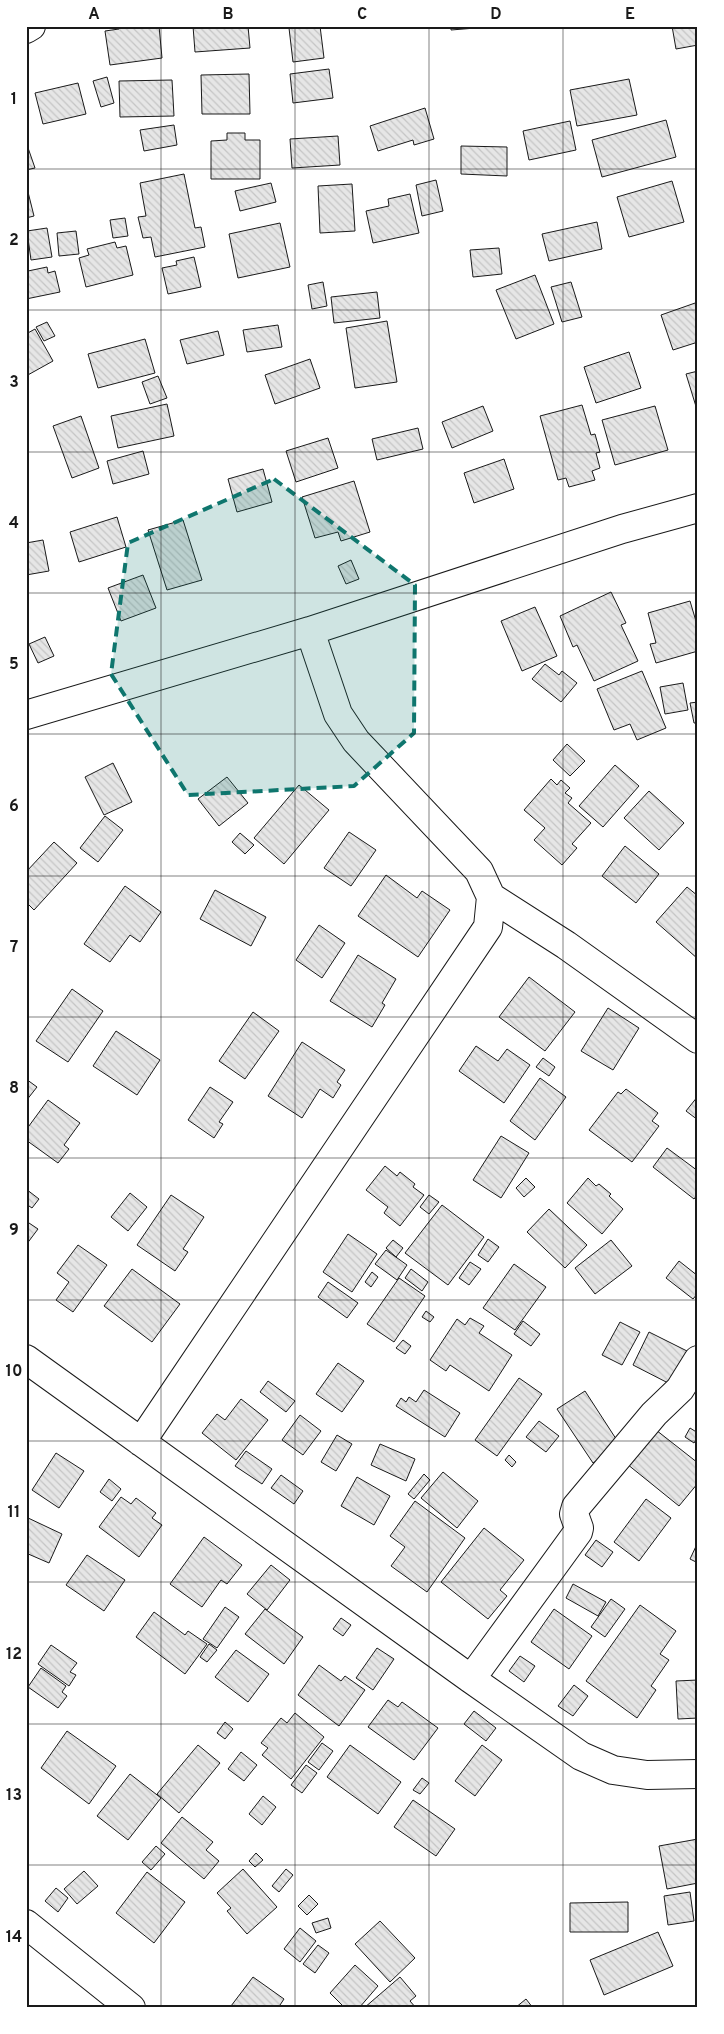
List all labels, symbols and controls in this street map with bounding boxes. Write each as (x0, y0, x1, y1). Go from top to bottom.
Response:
text: A (88, 5, 100, 25)
text: B (222, 5, 234, 25)
text: C (357, 5, 367, 25)
text: D (490, 5, 502, 25)
text: E (625, 5, 635, 25)
text: 1 (11, 90, 17, 110)
text: 2 (9, 231, 19, 251)
text: 3 (9, 373, 19, 393)
text: 4 (9, 514, 19, 534)
text: 5 (9, 655, 19, 675)
text: 6 (9, 797, 19, 817)
text: 7 (10, 938, 18, 958)
text: 8 (9, 1079, 19, 1099)
text: 9 (9, 1221, 19, 1241)
text: 10 (6, 1362, 22, 1382)
text: 11 (8, 1503, 20, 1523)
text: 12 (6, 1645, 22, 1665)
text: 13 (6, 1786, 22, 1806)
text: 14 (6, 1928, 22, 1948)

